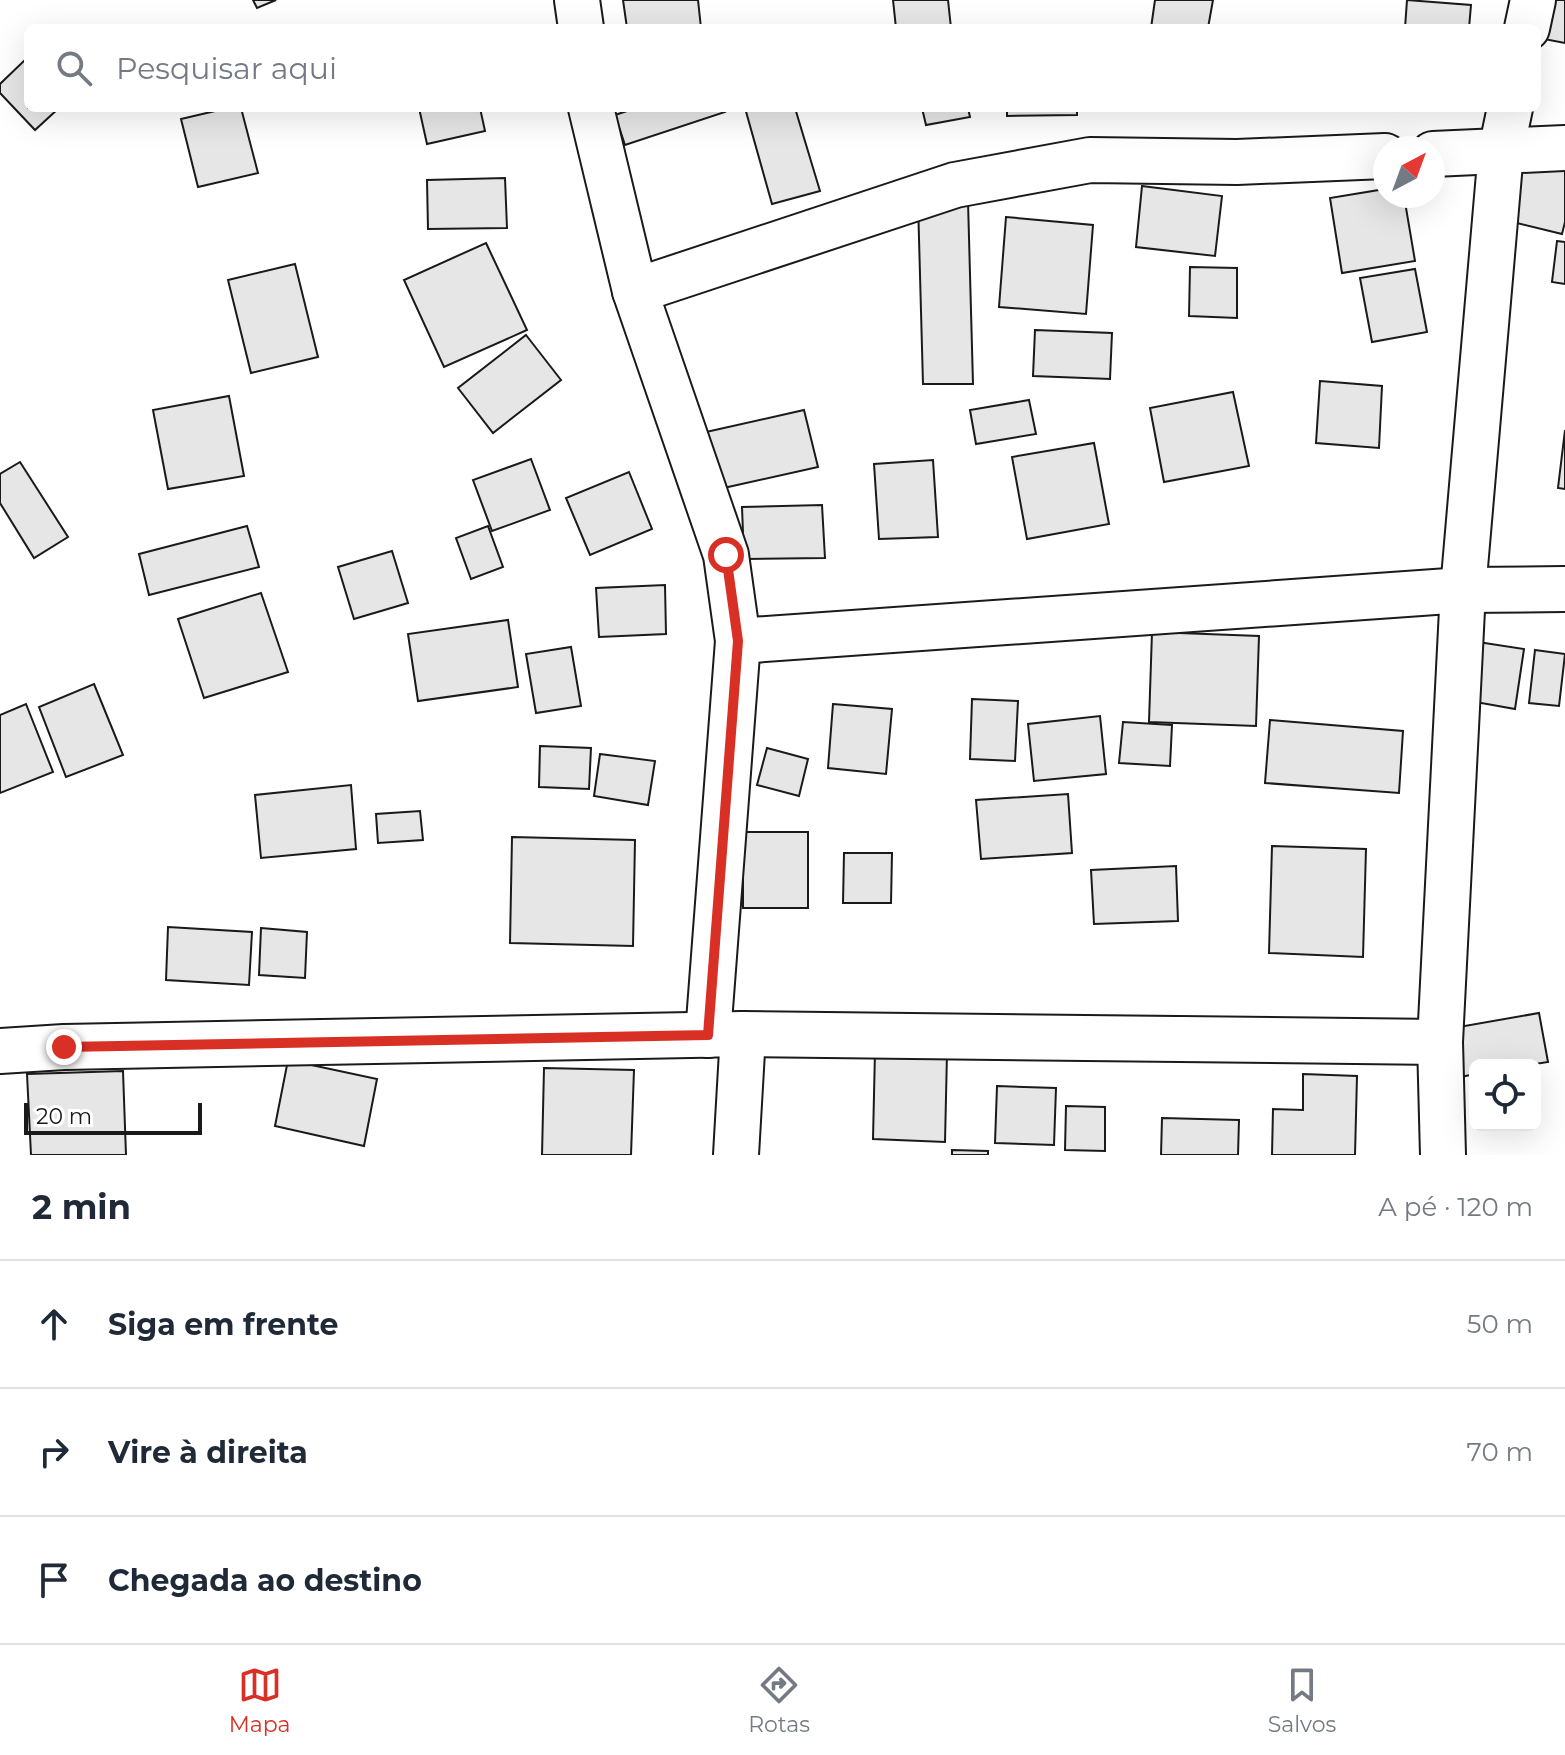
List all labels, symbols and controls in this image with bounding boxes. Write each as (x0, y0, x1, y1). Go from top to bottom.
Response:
search box (24, 24, 1541, 112)
icon: search (52, 46, 96, 90)
text: Pesquisar aqui (116, 50, 337, 87)
north arrow (1373, 136, 1445, 208)
route start (708, 537, 744, 573)
route end (46, 1029, 82, 1065)
map controls (1469, 1059, 1541, 1131)
button: locate (1469, 1059, 1541, 1131)
scale bar (24, 1099, 202, 1135)
text: 20 m (36, 1103, 92, 1130)
text: 2 min (32, 1186, 131, 1228)
text: A pé · 120 m (1378, 1191, 1533, 1223)
icon: ahead (32, 1302, 76, 1346)
text: Siga em frente (108, 1306, 338, 1343)
text: 50 m (1467, 1308, 1533, 1340)
icon: right (32, 1430, 76, 1474)
text: Vire à direita (108, 1434, 308, 1471)
text: 70 m (1467, 1436, 1533, 1468)
icon: arrive (32, 1558, 76, 1602)
text: Chegada ao destino (108, 1562, 422, 1599)
tab: Mapa (229, 1663, 291, 1738)
tab: Rotas (748, 1663, 810, 1738)
tab: Salvos (1268, 1663, 1336, 1738)

